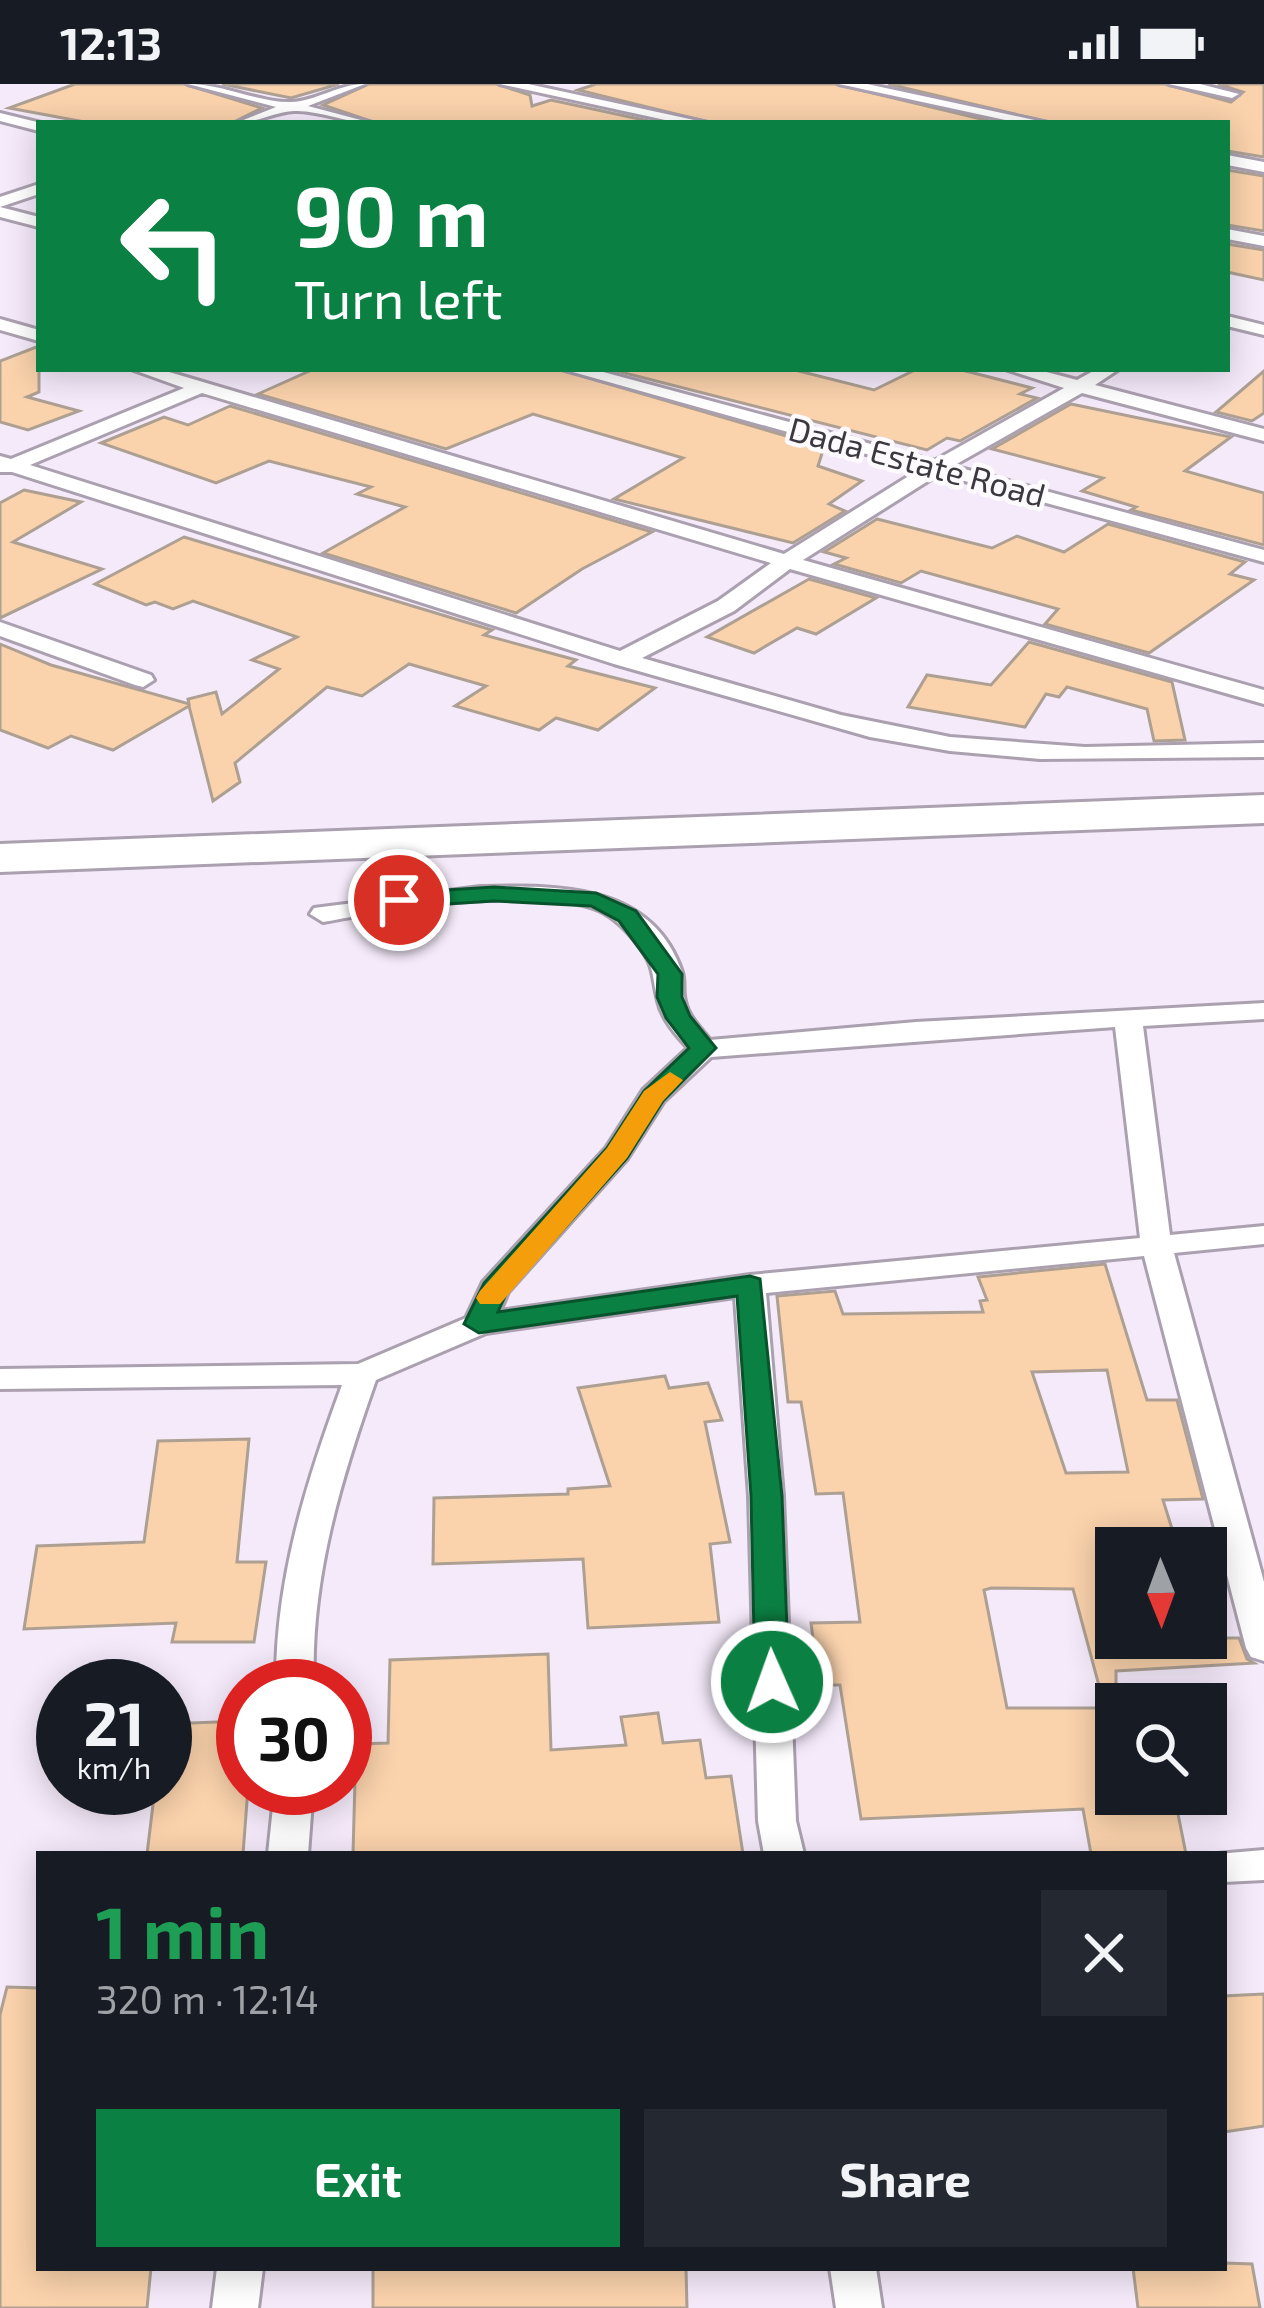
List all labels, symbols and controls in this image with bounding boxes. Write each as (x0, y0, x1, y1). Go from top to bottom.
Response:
text: 12:13 (60, 15, 162, 69)
text: 90 m (294, 163, 489, 264)
icon: left (96, 168, 252, 324)
text: Turn left (294, 265, 503, 330)
street label: Dada Estate Road (785, 408, 1050, 515)
pin (348, 849, 450, 951)
icon: arrive (366, 867, 432, 933)
north arrow (1095, 1527, 1227, 1659)
map controls (1095, 1527, 1227, 1815)
position arrow (709, 1619, 835, 1745)
speed limit sign: 30 (216, 1659, 372, 1815)
button: search (1095, 1683, 1227, 1815)
text: 21 (84, 1686, 144, 1758)
text: km/h (77, 1749, 151, 1785)
text: 1 min (96, 1887, 269, 1973)
button: close (1041, 1890, 1167, 2016)
text: 320 m · 12:14 (96, 1975, 319, 2022)
button: Exit (96, 2109, 620, 2247)
button: Share (644, 2109, 1167, 2247)

